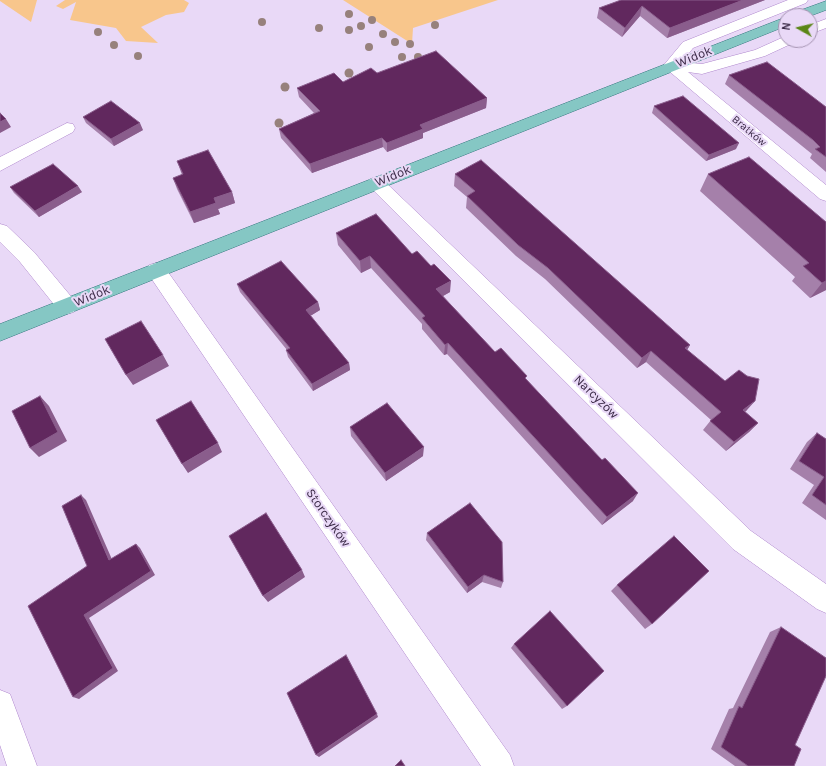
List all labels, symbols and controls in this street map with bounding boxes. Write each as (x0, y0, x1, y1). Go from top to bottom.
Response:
north arrow (778, 8, 818, 48)
text: N (780, 22, 794, 31)
street label: Widok (674, 43, 714, 71)
street label: Bratków (729, 113, 769, 149)
street label: Widok (373, 162, 413, 190)
street label: Widok (72, 282, 112, 310)
street label: Narcyzów (570, 372, 622, 422)
street label: Storczyków (302, 486, 354, 550)

